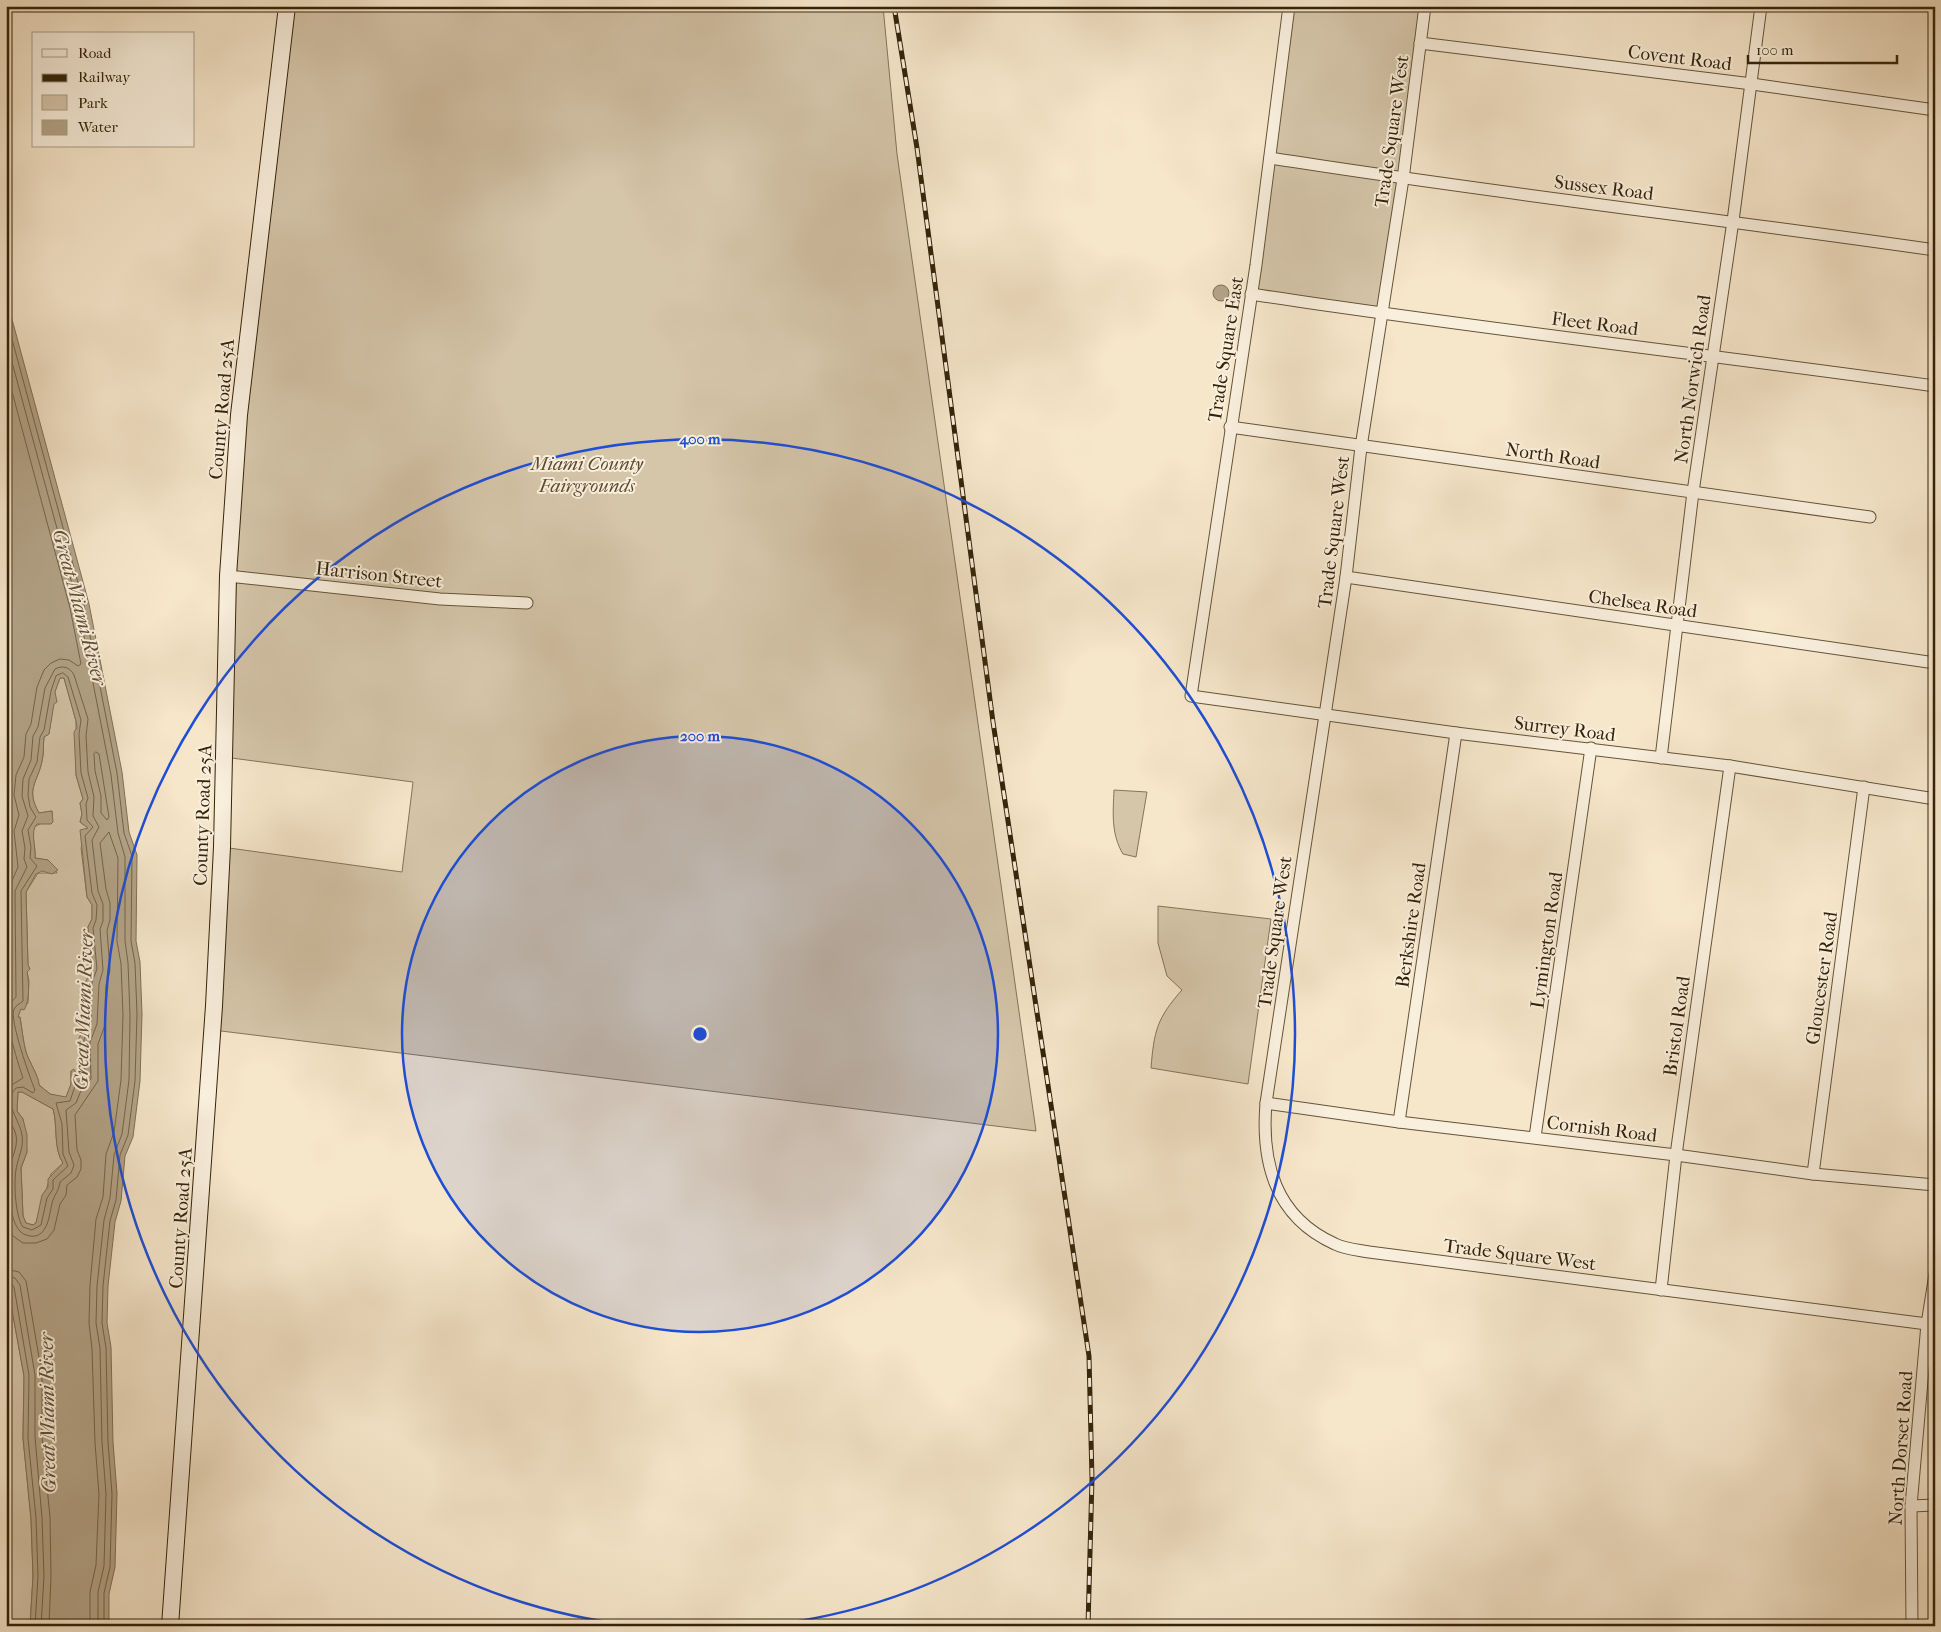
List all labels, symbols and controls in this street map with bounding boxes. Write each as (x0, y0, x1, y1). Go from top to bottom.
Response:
legend (32, 32, 195, 148)
scale bar (1748, 32, 1897, 64)
street label: Covent Road (1627, 41, 1734, 75)
text: 100 m (1756, 41, 1794, 59)
text: Road (78, 44, 112, 62)
street label: Trade Square West (1370, 53, 1414, 209)
text: Railway (78, 68, 131, 86)
text: Park (78, 94, 108, 112)
text: Water (77, 118, 118, 136)
street label: Sussex Road (1553, 171, 1656, 205)
street label: Trade Square East (1204, 275, 1248, 423)
street label: North Norwich Road (1670, 293, 1716, 465)
street label: Fleet Road (1550, 308, 1640, 340)
street label: County Road 25A (205, 337, 239, 481)
text: 400 m (678, 430, 721, 448)
street label: North Road (1504, 438, 1602, 474)
park label: Miami County Fairgrounds (529, 453, 644, 497)
street label: Trade Square West (1314, 454, 1354, 610)
water label: Great Miami River (48, 527, 112, 690)
street label: Harrison Street (314, 557, 444, 593)
street label: Chelsea Road (1587, 585, 1699, 623)
street label: Surrey Road (1513, 712, 1618, 746)
text: 200 m (680, 727, 720, 745)
street label: County Road 25A (190, 743, 216, 886)
street label: Trade Square West (1253, 854, 1297, 1010)
street label: Berkshire Road (1391, 860, 1431, 989)
street label: Lymington Road (1527, 870, 1568, 1010)
street label: Gloucester Road (1802, 910, 1842, 1046)
water label: Great Miami River (69, 927, 98, 1091)
street label: Bristol Road (1659, 974, 1695, 1078)
centre of rings (691, 1025, 709, 1043)
street label: Cornish Road (1545, 1111, 1659, 1147)
street label: County Road 25A (165, 1146, 197, 1289)
street label: Trade Square West (1442, 1235, 1598, 1275)
water label: Great Miami River (35, 1331, 60, 1493)
street label: North Dorset Road (1885, 1369, 1917, 1526)

